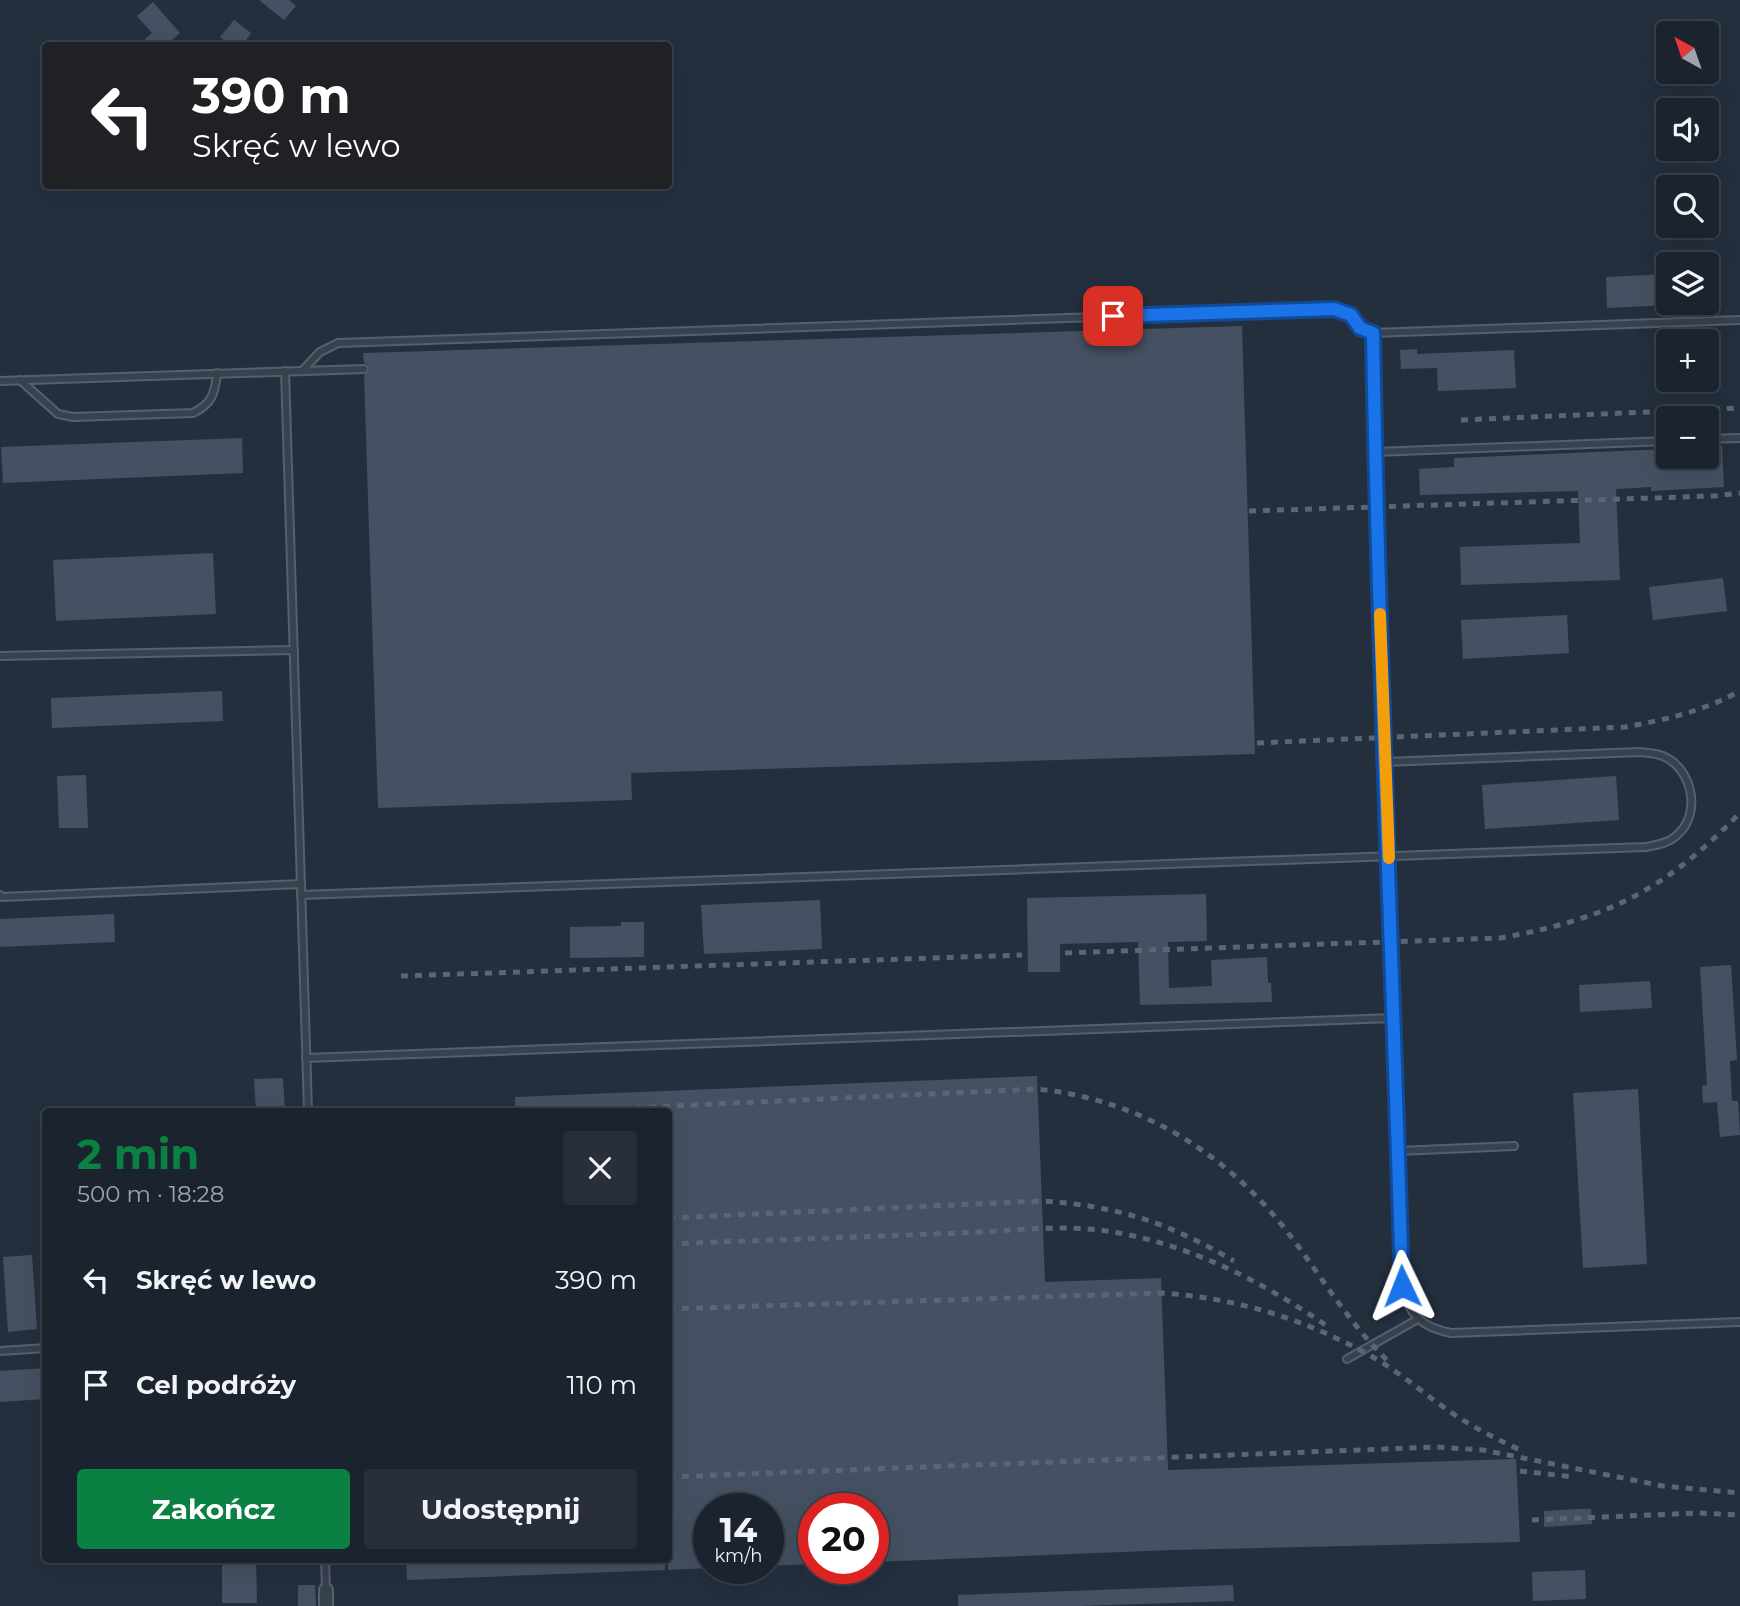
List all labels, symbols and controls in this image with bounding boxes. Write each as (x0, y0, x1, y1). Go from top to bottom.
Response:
north arrow (1656, 21, 1718, 84)
map controls (1656, 21, 1719, 469)
text: 390 m (192, 66, 351, 125)
icon: left (77, 70, 168, 161)
button: sound (1656, 98, 1719, 161)
text: Skręć w lewo (192, 126, 401, 165)
button: search (1656, 175, 1719, 238)
button: layers (1656, 252, 1719, 315)
pin (1083, 286, 1143, 346)
icon: arrive (1094, 297, 1132, 335)
button: + (1656, 329, 1719, 392)
button: − (1656, 406, 1719, 469)
text: 2 min (77, 1128, 199, 1180)
button: close (563, 1131, 637, 1205)
text: 500 m · 18:28 (77, 1180, 224, 1208)
position arrow (1365, 1249, 1439, 1323)
icon: left (77, 1261, 115, 1299)
text: Skręć w lewo (136, 1264, 316, 1296)
text: 390 m (555, 1264, 637, 1296)
icon: arrive (77, 1366, 115, 1404)
text: Cel podróży (136, 1369, 296, 1401)
text: 110 m (567, 1369, 637, 1401)
button: Zakończ (77, 1469, 350, 1549)
button: Udostępnij (364, 1469, 637, 1549)
speed limit sign: 20 (798, 1493, 889, 1584)
text: 14 (720, 1508, 757, 1551)
text: km/h (714, 1545, 763, 1567)

